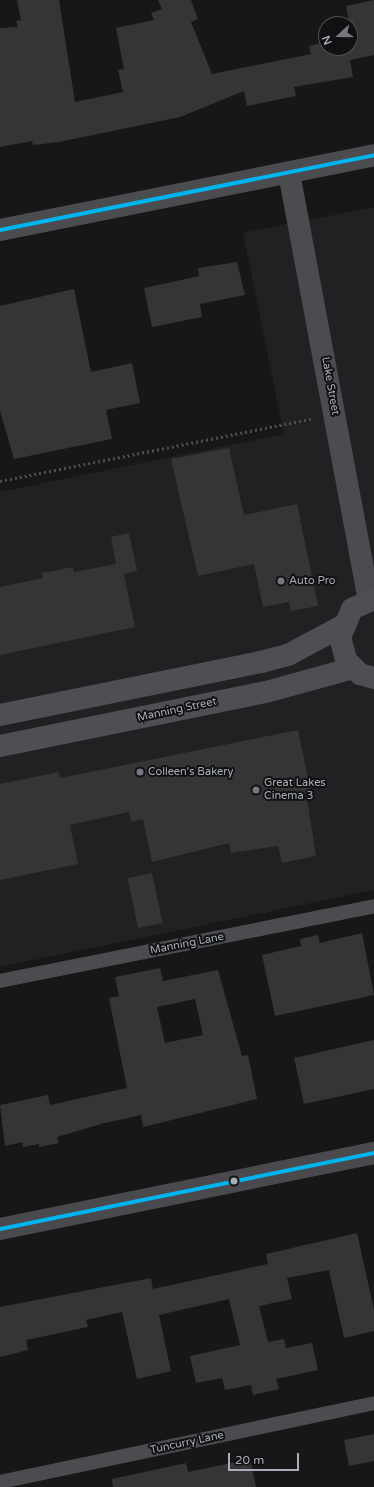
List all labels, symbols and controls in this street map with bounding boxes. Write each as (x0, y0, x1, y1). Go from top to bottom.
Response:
north arrow (318, 16, 358, 56)
text: N (320, 34, 335, 47)
street label: Lake Street (318, 356, 342, 416)
place label: Auto Pro (289, 574, 335, 588)
marker: Auto Pro (276, 576, 286, 586)
street label: Manning Street (136, 695, 218, 725)
place label: Colleen's Bakery (148, 765, 233, 779)
marker: Colleen's Bakery (135, 767, 145, 777)
place label: Great Lakes Cinema 3 (264, 777, 326, 803)
marker: Great Lakes Cinema 3 (251, 785, 261, 795)
street label: Manning Lane (149, 930, 225, 958)
unlabelled marker (229, 1176, 239, 1186)
street label: Tuncurry Lane (149, 1429, 225, 1457)
scale bar (230, 1445, 301, 1471)
text: 20 m (235, 1453, 264, 1467)

